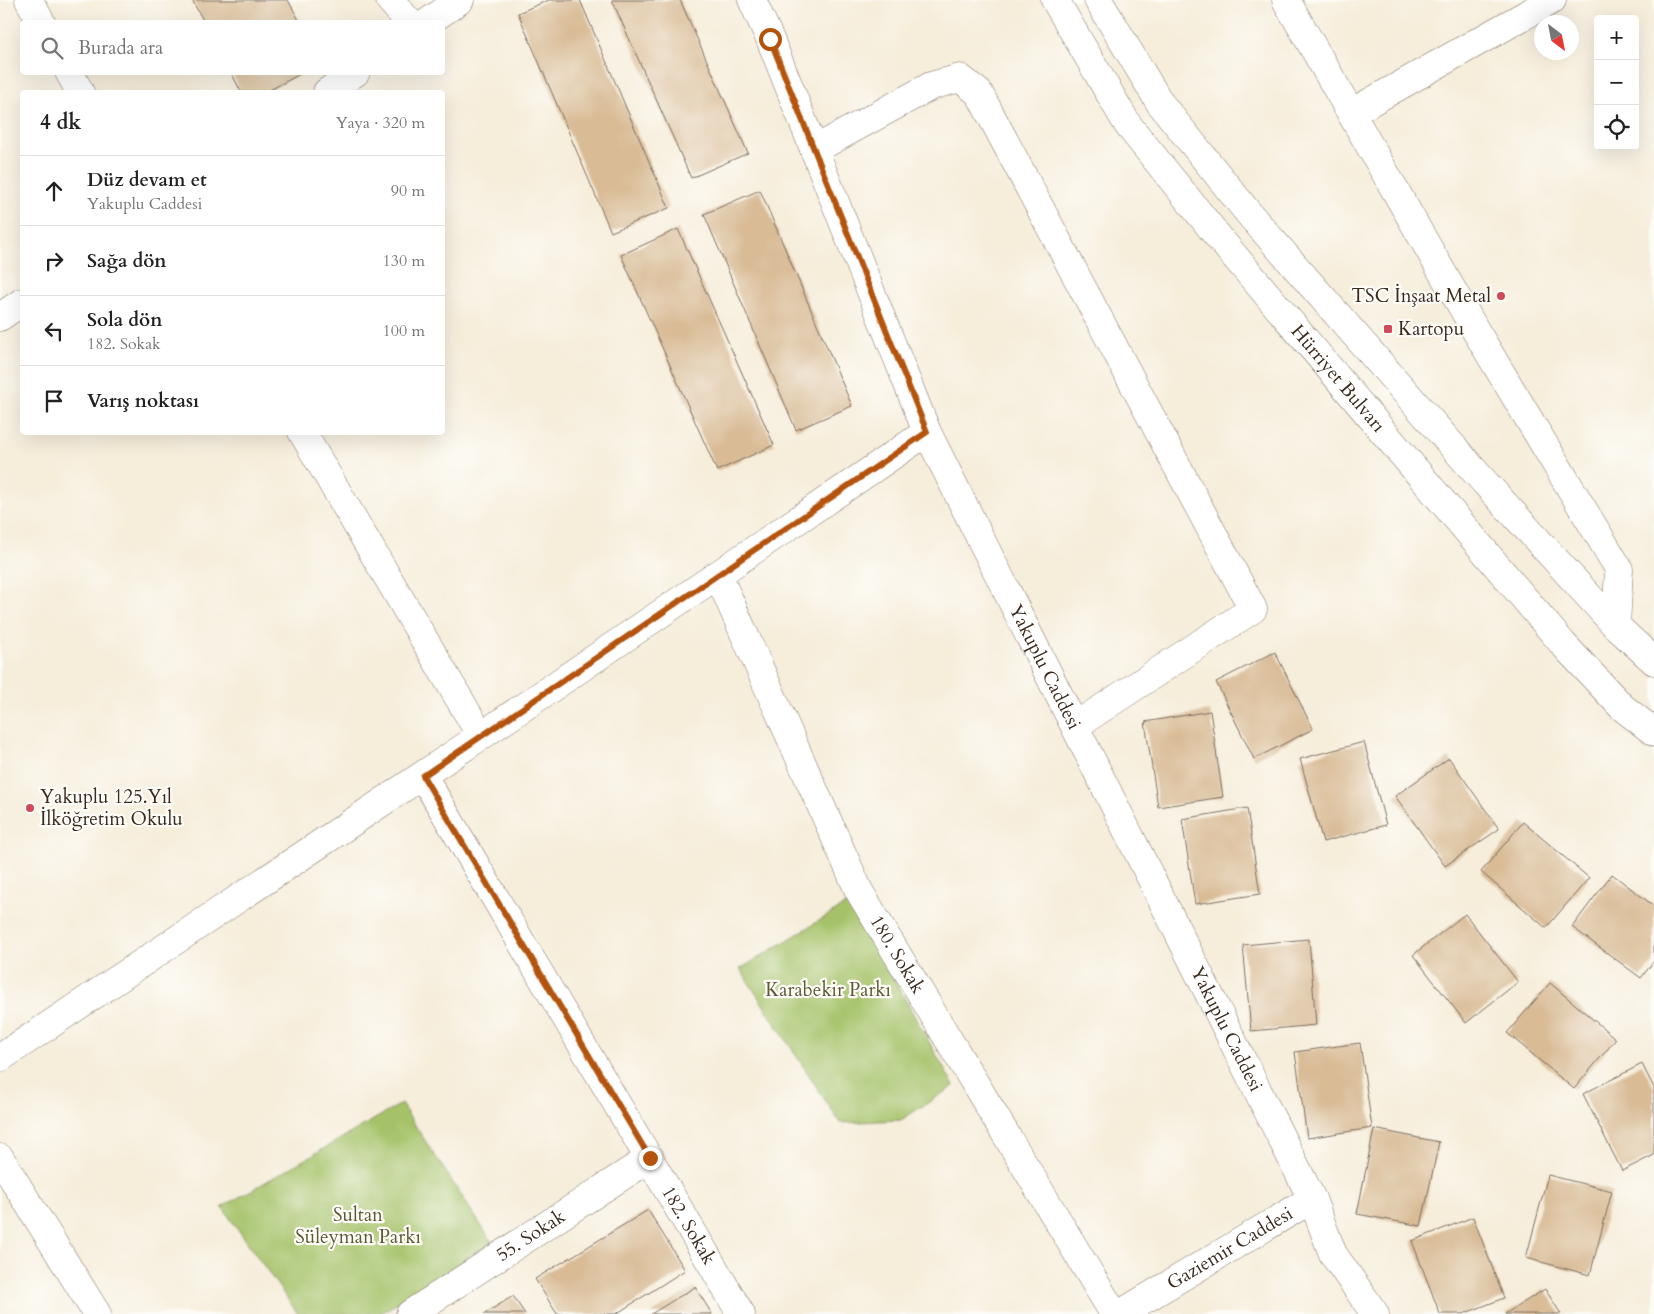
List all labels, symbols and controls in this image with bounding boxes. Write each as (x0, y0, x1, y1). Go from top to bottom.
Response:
north arrow (1534, 15, 1579, 60)
map controls (1594, 15, 1639, 150)
button: + (1594, 15, 1639, 60)
search box (20, 20, 445, 75)
route start (759, 28, 782, 51)
icon: search (38, 34, 66, 62)
text: Burada ara (78, 35, 163, 61)
button: − (1594, 60, 1639, 105)
button: locate (1594, 105, 1639, 150)
text: 4 dk (40, 108, 81, 137)
text: Yaya · 320 m (336, 112, 425, 134)
text: Düz devam et (87, 167, 207, 193)
icon: ahead (40, 177, 68, 205)
text: 90 m (391, 180, 425, 202)
text: Yakuplu Caddesi (87, 193, 202, 215)
icon: right (40, 247, 68, 275)
text: Sağa dön (87, 248, 167, 274)
text: 130 m (383, 250, 425, 272)
place label: TSC İnşaat Metal (1351, 283, 1491, 309)
marker: TSC İnşaat Metal (1495, 290, 1507, 302)
text: Sola dön (87, 307, 162, 333)
place label: Kartopu (1398, 316, 1464, 342)
icon: left (40, 317, 68, 345)
street label: Hürriyet Bulvarı (1285, 319, 1391, 438)
text: 100 m (383, 320, 425, 342)
marker: Kartopu (1382, 323, 1394, 335)
text: 182. Sokak (87, 333, 161, 355)
icon: arrive (40, 387, 68, 415)
text: Varış noktası (87, 388, 199, 414)
street label: Yakuplu Caddesi (1003, 600, 1087, 734)
place label: Yakuplu 125.Yıl İlköğretim Okulu (40, 784, 183, 832)
marker: Yakuplu 125.Yıl İlköğretim Okulu (24, 802, 36, 814)
street label: 180. Sokak (863, 910, 931, 999)
street label: Yakuplu Caddesi (1184, 962, 1269, 1096)
park label: Karabekir Parkı (765, 977, 891, 1003)
route end (639, 1147, 662, 1170)
street label: 182. Sokak (655, 1181, 722, 1270)
street label: Gaziemir Caddesi (1162, 1200, 1298, 1296)
park label: Sultan Süleyman Parkı (295, 1202, 421, 1250)
street label: 55. Sokak (491, 1203, 571, 1268)

